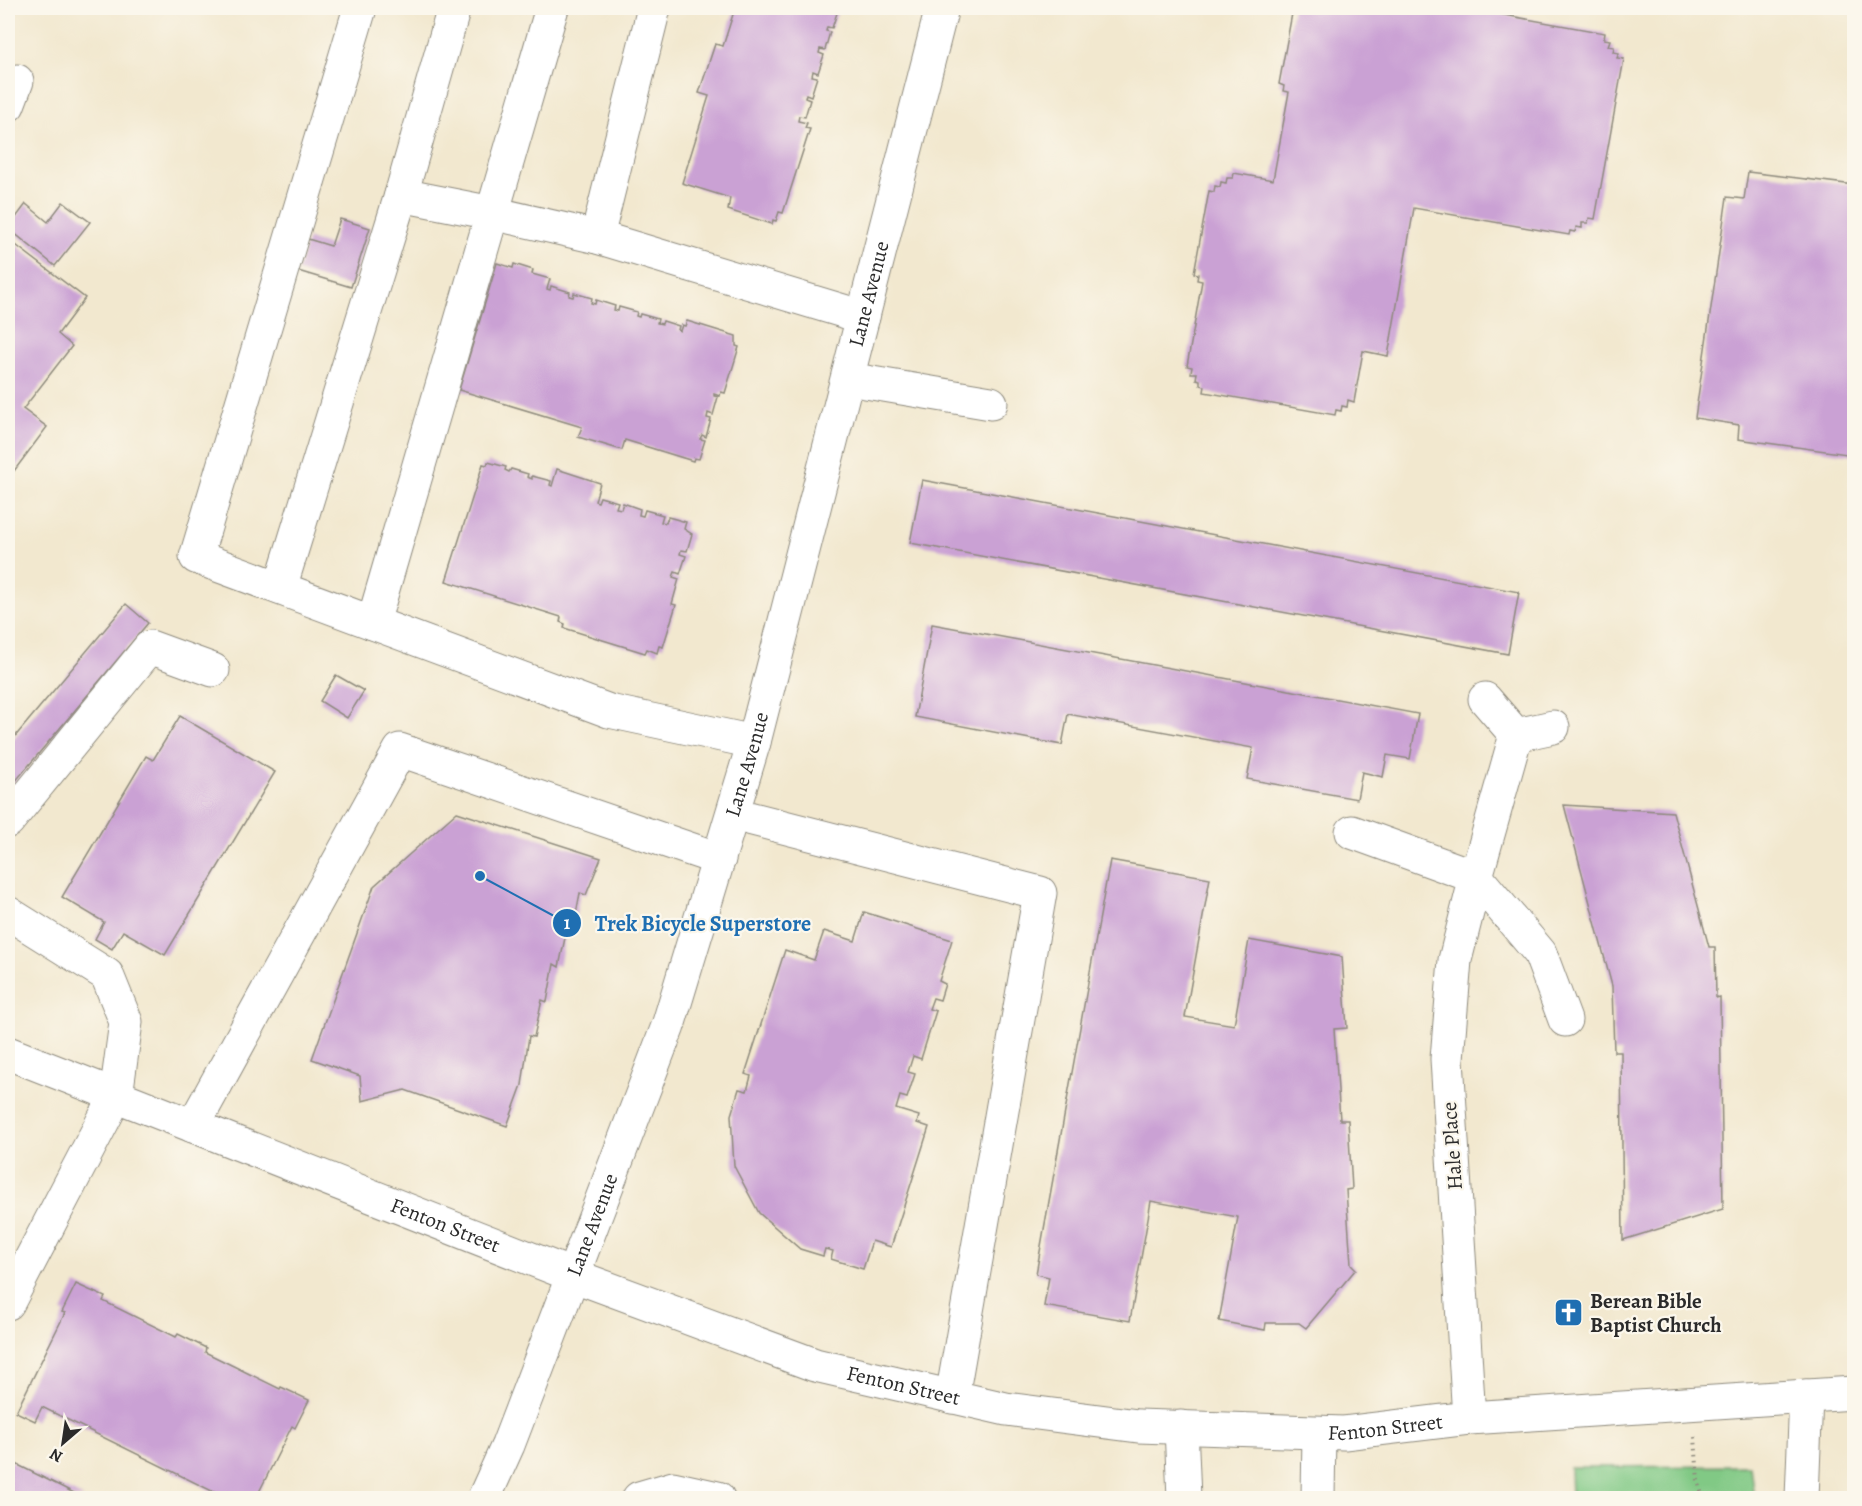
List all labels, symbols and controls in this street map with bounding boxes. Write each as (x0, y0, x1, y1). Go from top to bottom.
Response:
street label: Lane Avenue (842, 238, 896, 350)
street label: Lane Avenue (718, 709, 775, 820)
callout: Trek Bicycle Superstore (552, 903, 823, 943)
text: Trek Bicycle Superstore (595, 909, 811, 939)
text: 1 (564, 911, 571, 935)
street label: Hale Place (1435, 1101, 1469, 1191)
street label: Lane Avenue (560, 1169, 624, 1280)
street label: Fenton Street (386, 1191, 504, 1259)
place label: Berean Bible Baptist Church (1590, 1287, 1722, 1339)
church icon: Berean Bible Baptist Church (1553, 1297, 1585, 1329)
street label: Fenton Street (844, 1359, 963, 1412)
street label: Fenton Street (1327, 1407, 1444, 1447)
north arrow (33, 1413, 93, 1473)
text: N (45, 1443, 67, 1468)

